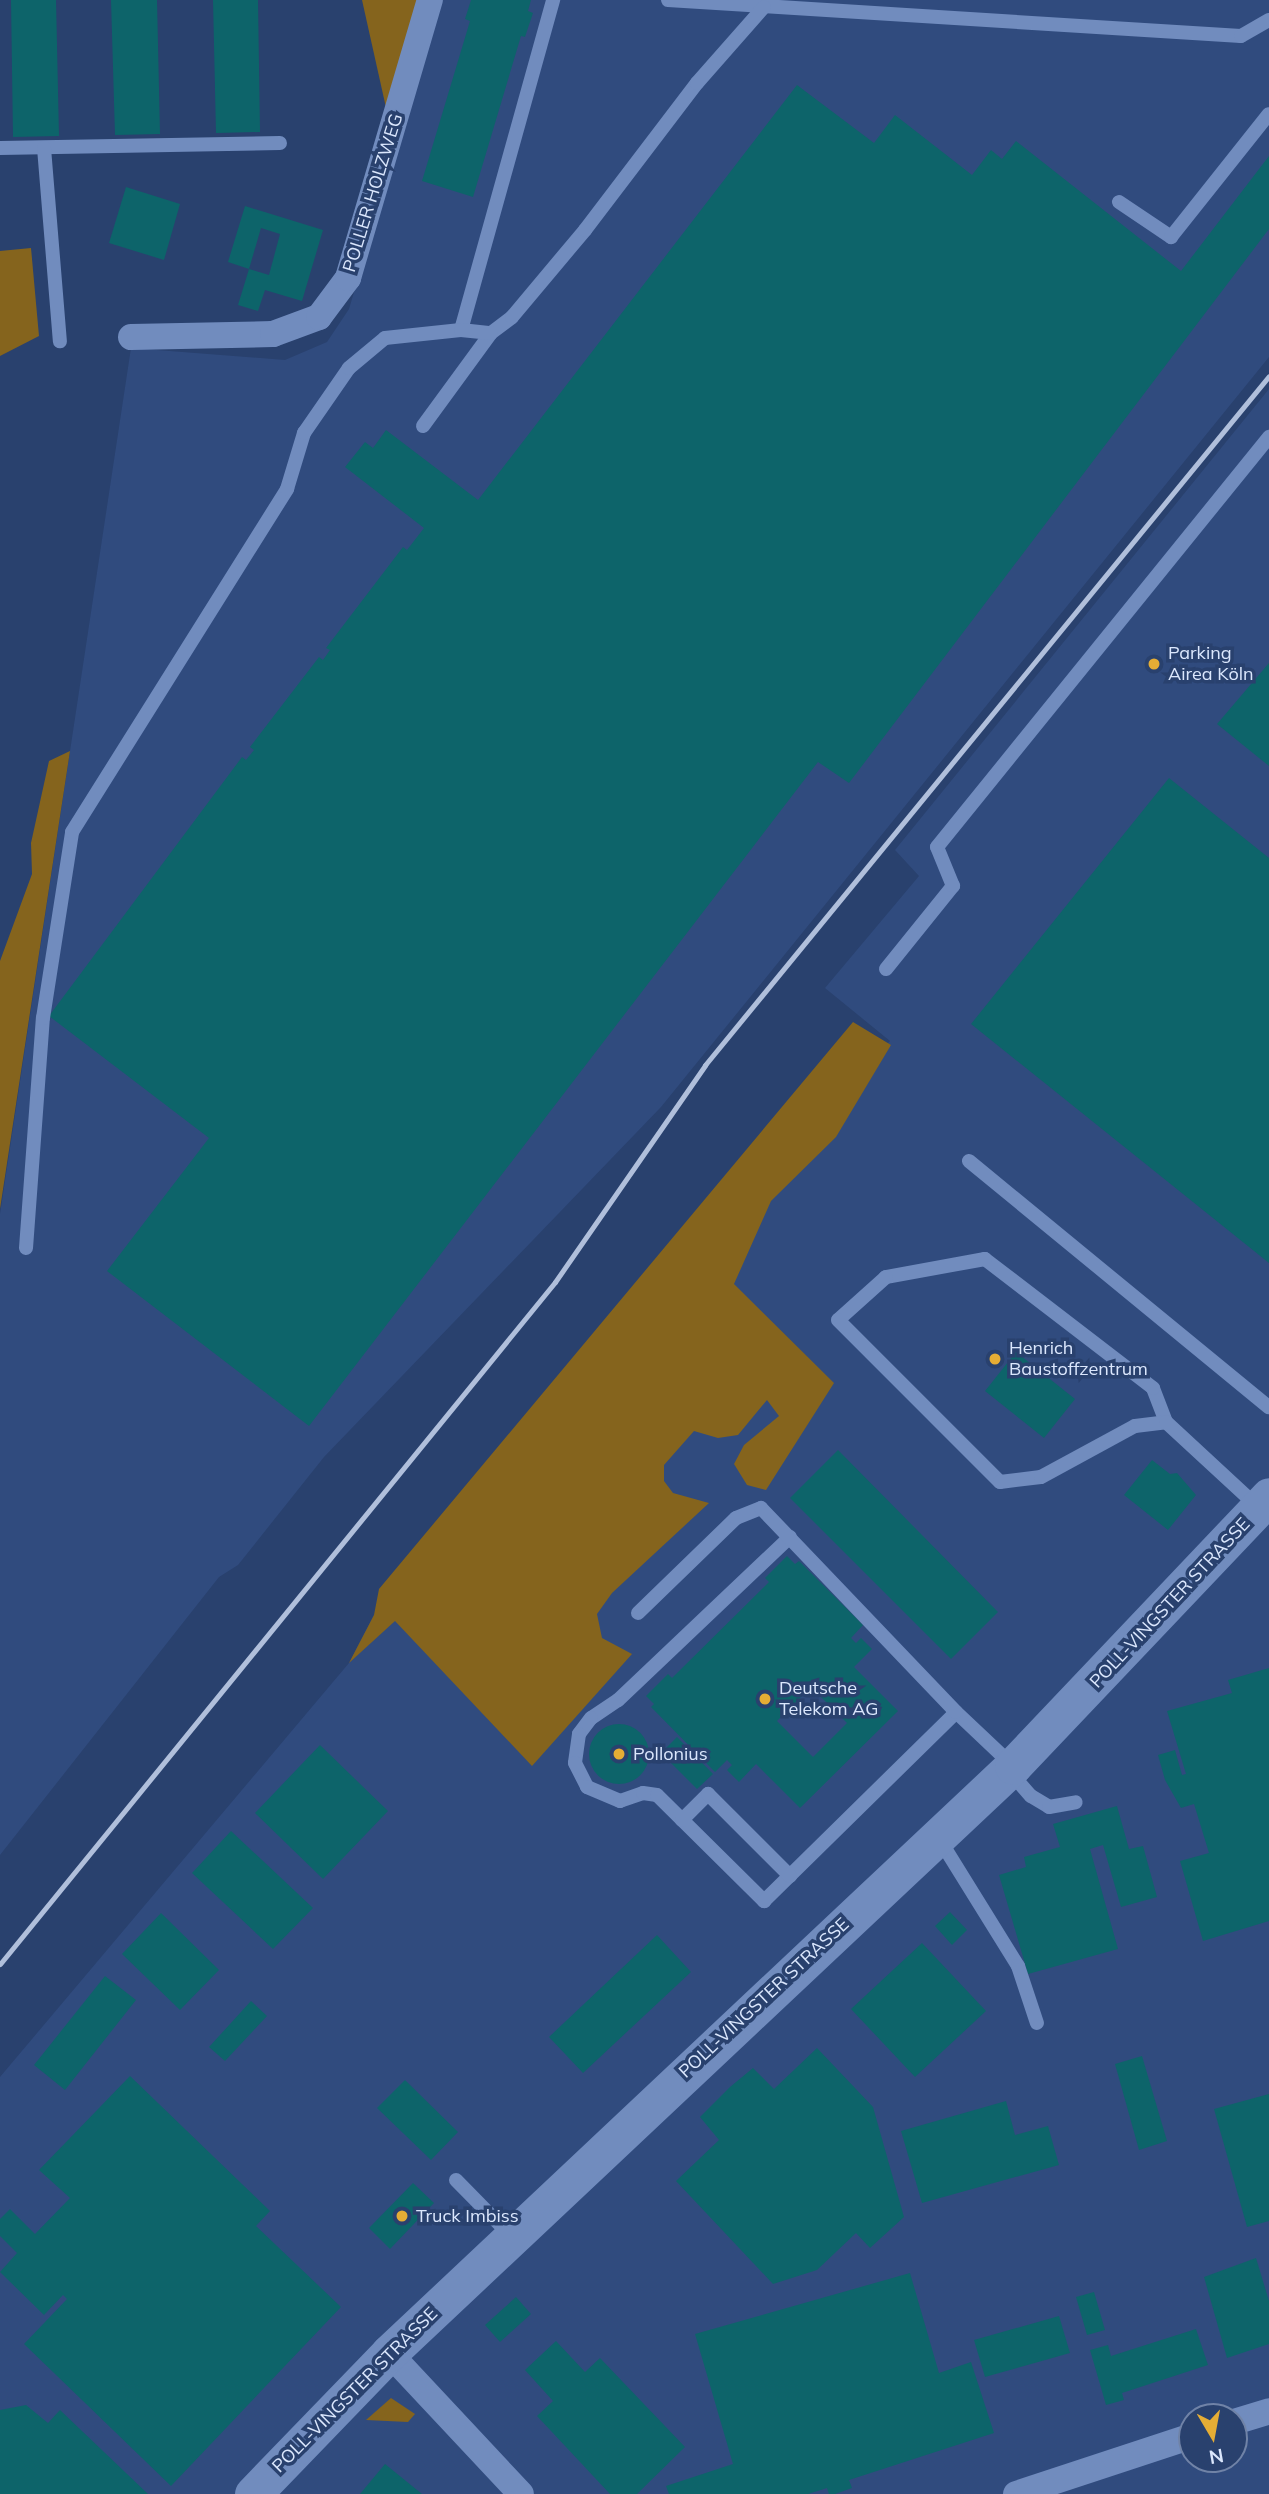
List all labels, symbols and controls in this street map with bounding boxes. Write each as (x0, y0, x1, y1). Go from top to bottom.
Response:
street label: POLLER HOLZWEG (339, 111, 407, 275)
place label: Parking Airea Köln (1168, 643, 1254, 686)
marker: Parking Airea Köln (1146, 656, 1162, 672)
place label: Henrich Baustoffzentrum (1009, 1338, 1148, 1380)
marker: Henrich Baustoffzentrum (987, 1351, 1003, 1367)
street label: POLL-VINGSTER STRASSE (1085, 1513, 1255, 1693)
place label: Deutsche Telekom AG (779, 1678, 878, 1720)
marker: Deutsche Telekom AG (757, 1691, 773, 1707)
place label: Pollonius (633, 1743, 708, 1765)
marker: Pollonius (611, 1746, 627, 1762)
street label: POLL-VINGSTER STRASSE (674, 1913, 854, 2083)
place label: Truck Imbiss (416, 2205, 519, 2227)
marker: Truck Imbiss (394, 2208, 410, 2224)
street label: POLL-VINGSTER STRASSE (268, 2303, 442, 2477)
north arrow (1178, 2403, 1248, 2473)
text: N (1207, 2444, 1225, 2470)

